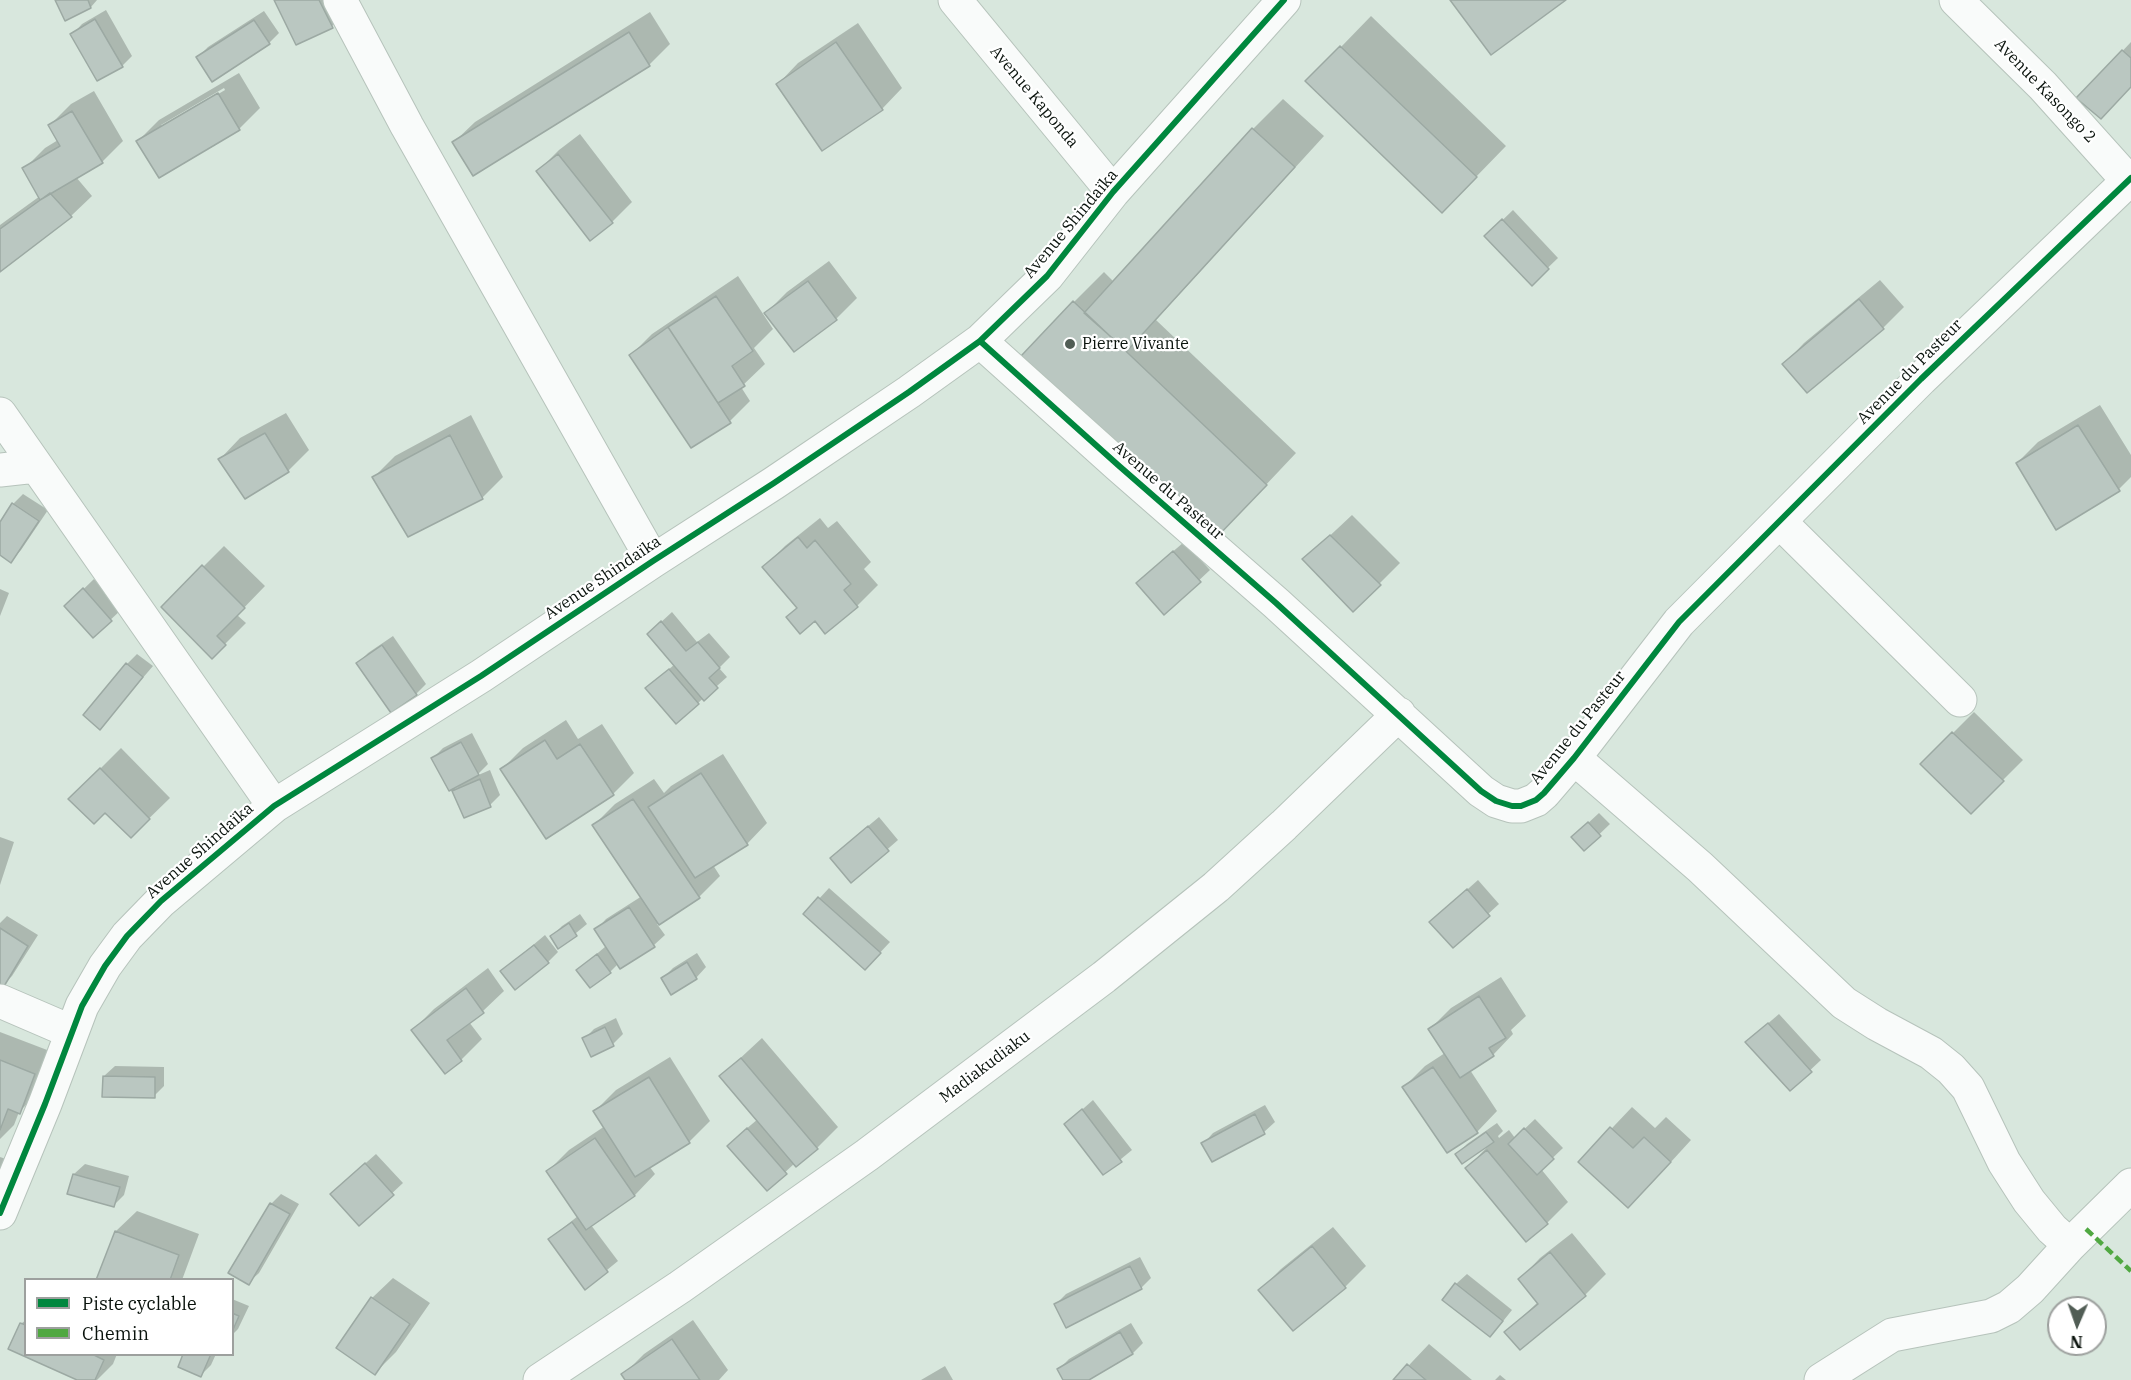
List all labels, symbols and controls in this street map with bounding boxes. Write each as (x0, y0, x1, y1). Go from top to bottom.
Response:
street label: Avenue Kasongo 2 (1990, 35, 2100, 147)
street label: Avenue Kaponda (986, 42, 1082, 152)
street label: Avenue Shindaïka (1020, 166, 1122, 282)
street label: Avenue du Pasteur (1853, 315, 1967, 429)
place label: Pierre Vivante (1082, 334, 1189, 354)
marker: Pierre Vivante (1063, 337, 1077, 351)
street label: Avenue du Pasteur (1109, 438, 1227, 544)
street label: Avenue Shindaïka (541, 532, 665, 624)
street label: Avenue du Pasteur (1526, 667, 1630, 789)
street label: Avenue Shindaïka (142, 799, 258, 903)
street label: Madiakudiaku (936, 1027, 1034, 1107)
legend (24, 1278, 234, 1356)
text: Piste cyclable (82, 1292, 197, 1315)
north arrow (2047, 1296, 2107, 1356)
text: Chemin (82, 1322, 149, 1345)
text: N (2070, 1332, 2083, 1352)

